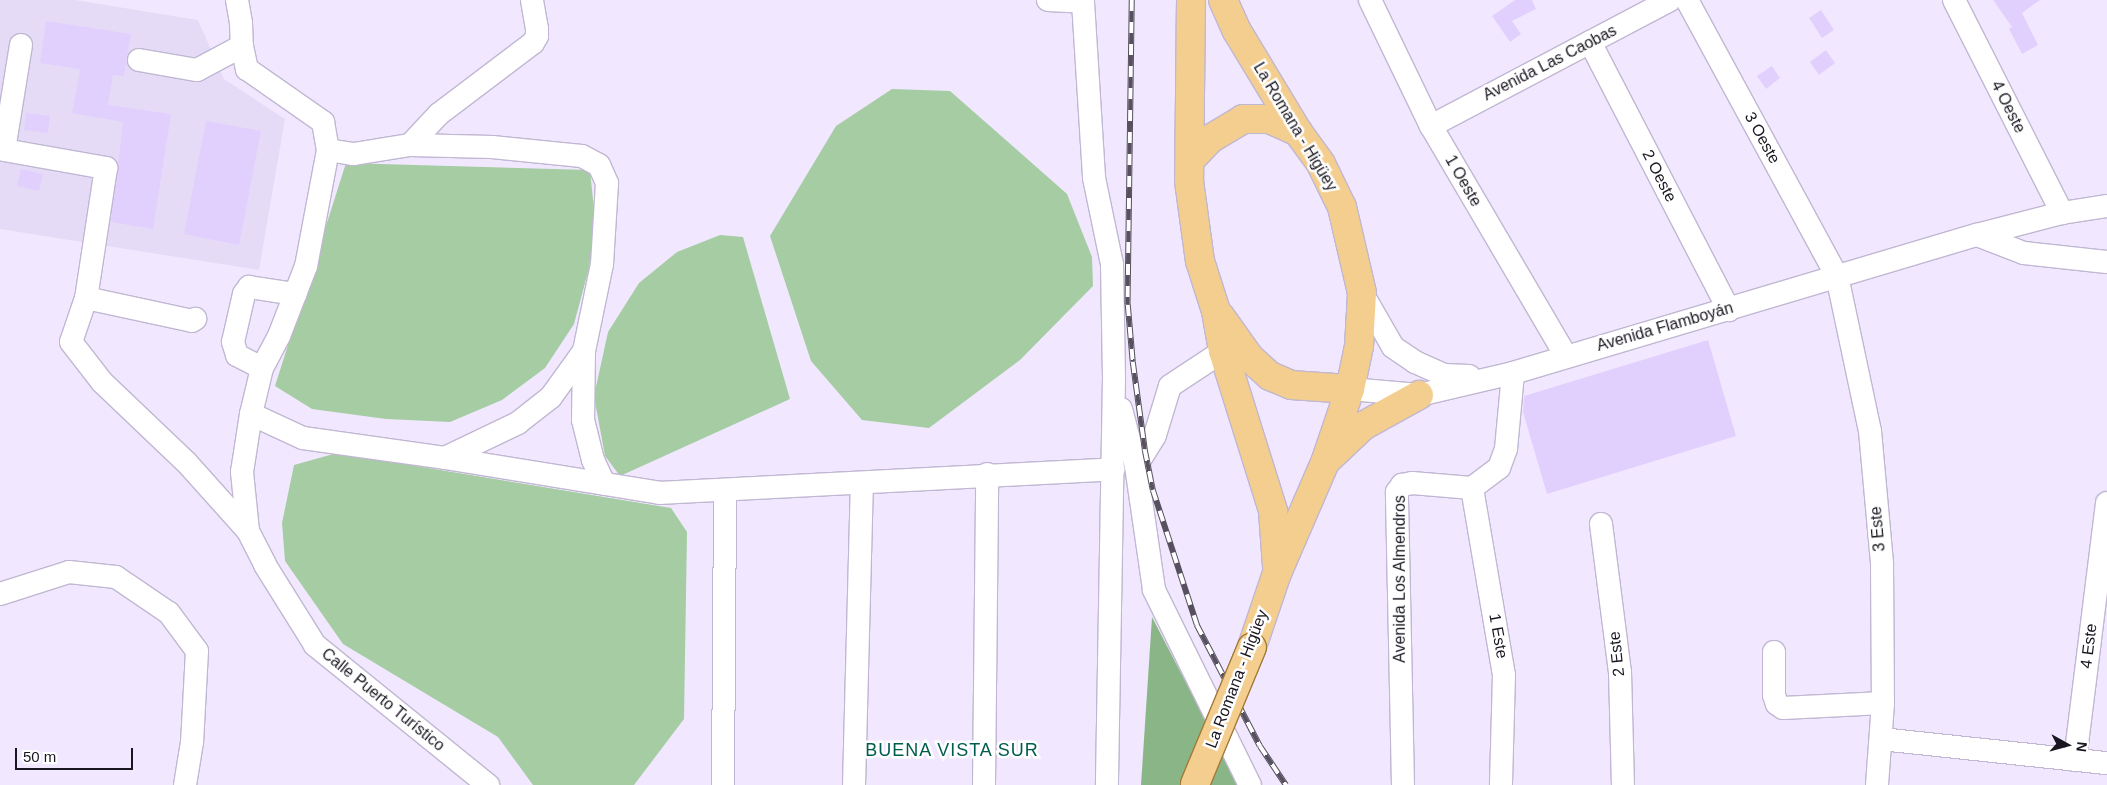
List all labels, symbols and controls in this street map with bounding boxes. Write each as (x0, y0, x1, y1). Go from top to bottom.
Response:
street label: Avenida Las Caobas (1480, 21, 1620, 105)
street label: La Romana - Higüey (1249, 59, 1341, 195)
street label: 4 Oeste (1987, 78, 2029, 136)
street label: 3 Oeste (1740, 109, 1784, 167)
street label: 2 Oeste (1638, 147, 1680, 205)
street label: 1 Oeste (1441, 152, 1485, 210)
street label: Avenida Flamboyán (1595, 298, 1735, 356)
street label: Avenida Los Almendros (1390, 495, 1410, 663)
street label: 3 Este (1866, 506, 1890, 552)
street label: La Romana - Higüey (1202, 607, 1272, 751)
street label: 1 Este (1485, 612, 1511, 660)
street label: 4 Este (2077, 622, 2101, 670)
street label: 2 Este (1605, 630, 1629, 678)
street label: Calle Puerto Turístico (317, 644, 449, 756)
north arrow (2042, 720, 2092, 770)
scale bar (18, 738, 135, 770)
district label: BUENA VISTA SUR (862, 739, 1042, 761)
text: N (2073, 741, 2090, 753)
text: 50 m (23, 748, 56, 765)

